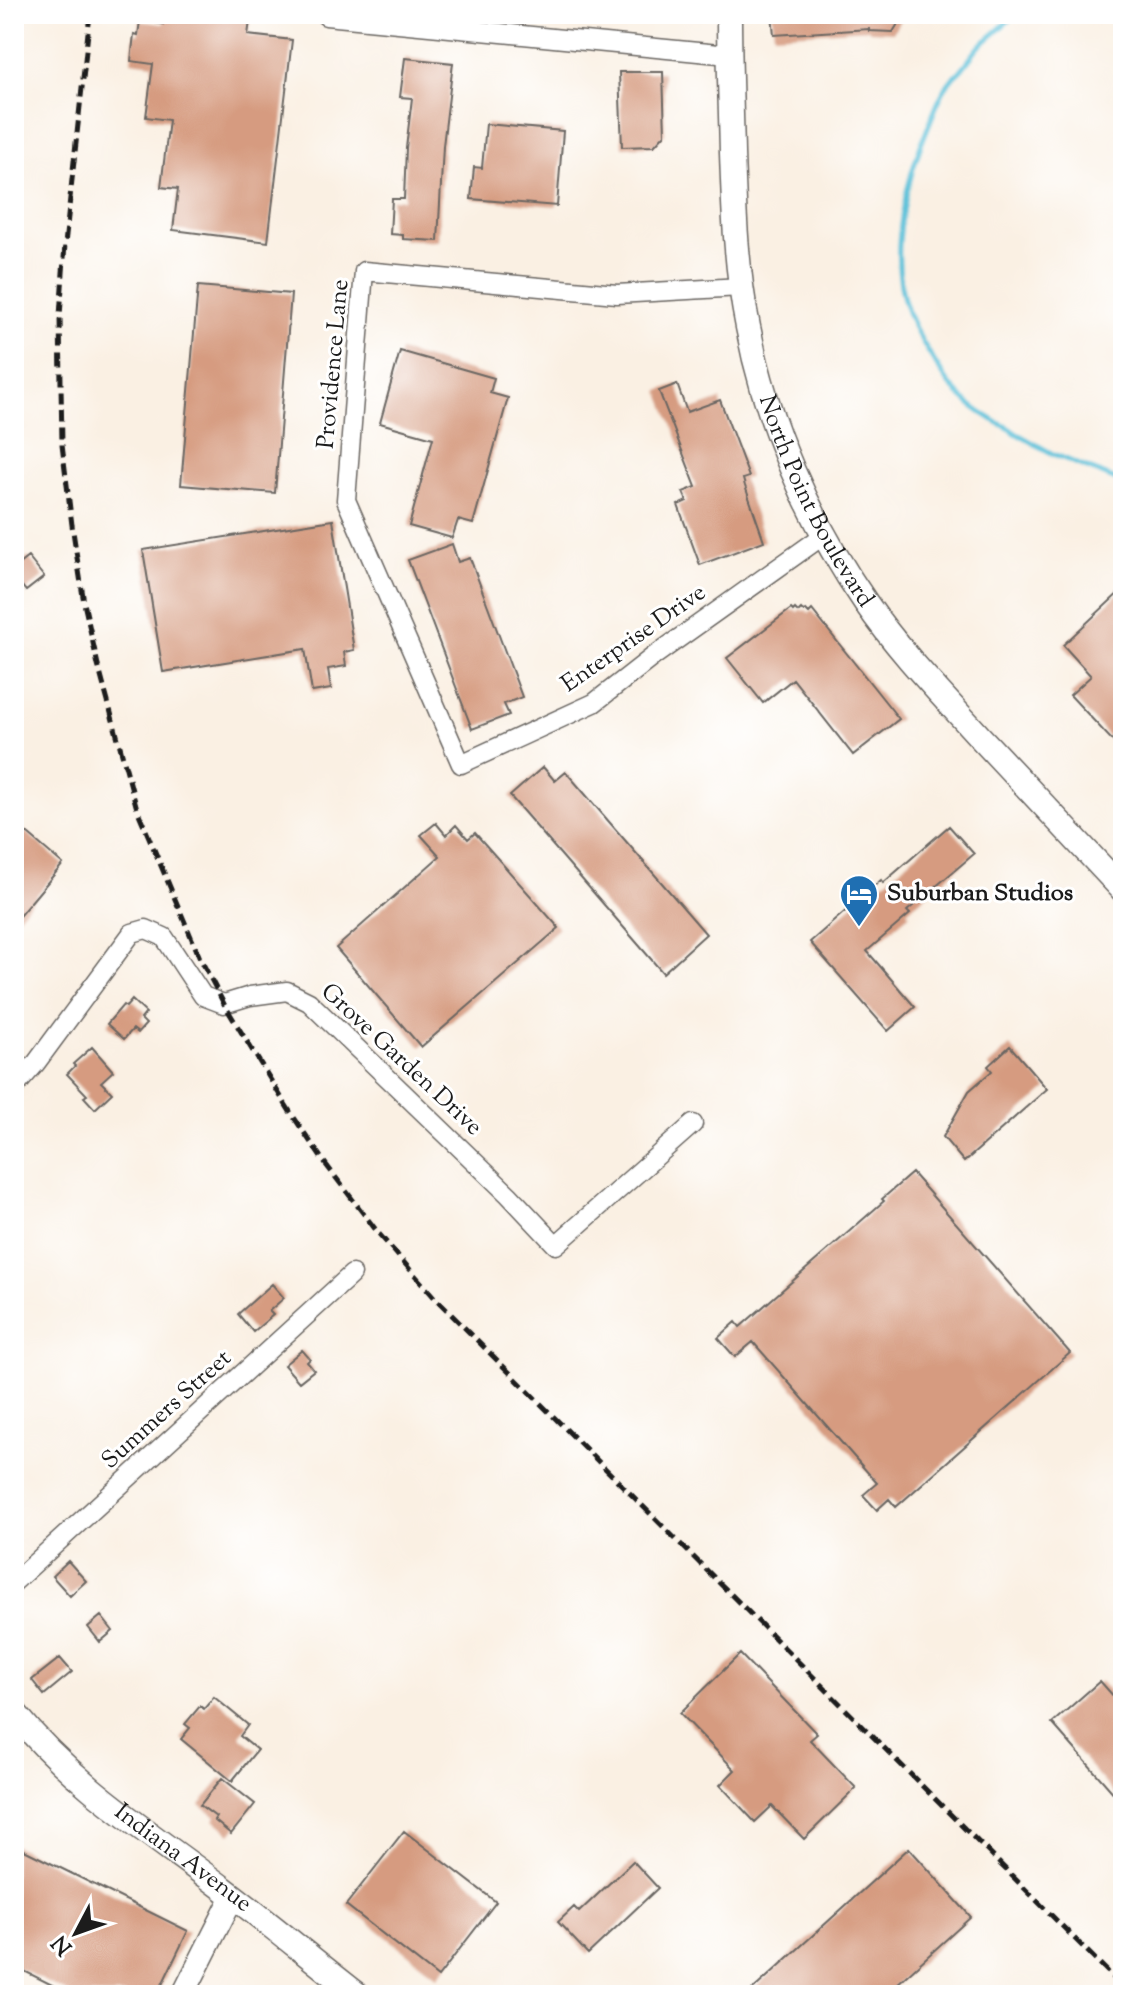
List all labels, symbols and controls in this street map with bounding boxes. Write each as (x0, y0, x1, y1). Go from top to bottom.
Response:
street label: Providence Lane (310, 278, 358, 450)
street label: North Point Boulevard (749, 391, 882, 615)
street label: Enterprise Drive (555, 576, 713, 702)
hotel icon: Suburban Studios (838, 873, 880, 928)
place label: Suburban Studios (887, 877, 1073, 911)
street label: Grove Garden Drive (313, 976, 489, 1144)
street label: Summers Street (95, 1342, 239, 1478)
street label: Indiana Avenue (106, 1796, 259, 1921)
north arrow (36, 1893, 116, 1973)
text: N (45, 1927, 81, 1961)

